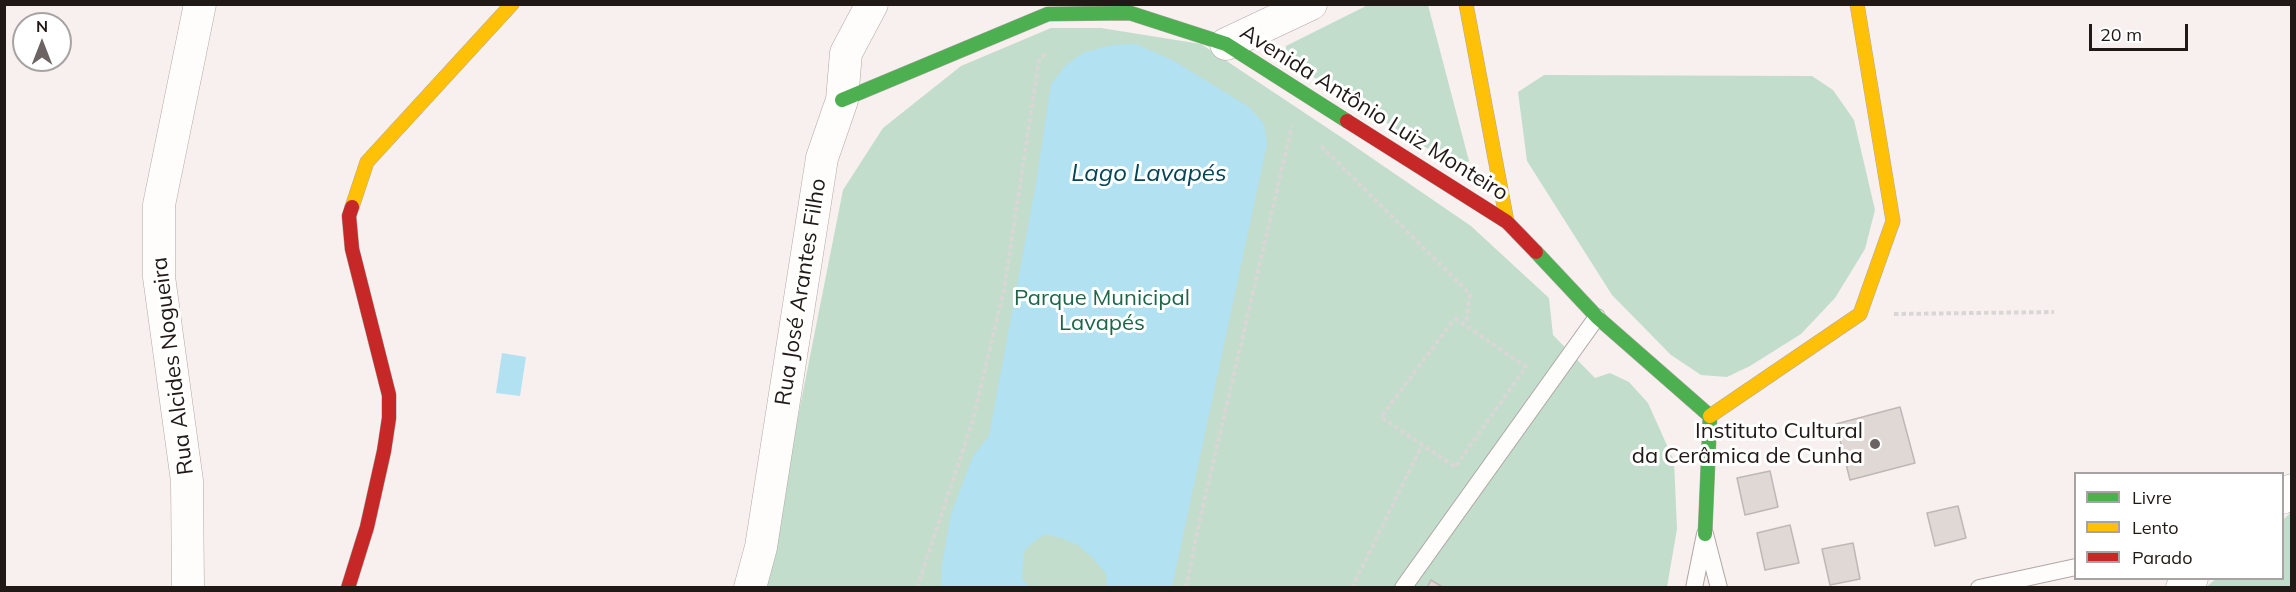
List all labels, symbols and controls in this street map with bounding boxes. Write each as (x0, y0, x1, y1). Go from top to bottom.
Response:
north arrow (12, 12, 72, 72)
scale bar (2092, 12, 2191, 50)
text: N (36, 16, 48, 36)
street label: Avenida Antônio Luiz Monteiro (1235, 19, 1513, 207)
text: 20 m (2100, 23, 2142, 46)
water label: Lago Lavapés (1071, 160, 1227, 188)
street label: Rua José Arantes Filho (770, 176, 832, 408)
street label: Rua Alcides Nogueira (147, 255, 199, 477)
park label: Parque Municipal Lavapés (1014, 285, 1190, 336)
place label: Instituto Cultural da Cerâmica de Cunha (1632, 418, 1863, 470)
marker: Instituto Cultural da Cerâmica de Cunha (1868, 437, 1882, 451)
legend (2074, 472, 2284, 580)
text: Livre (2132, 486, 2172, 509)
text: Lento (2132, 516, 2179, 539)
text: Parado (2132, 546, 2192, 569)

